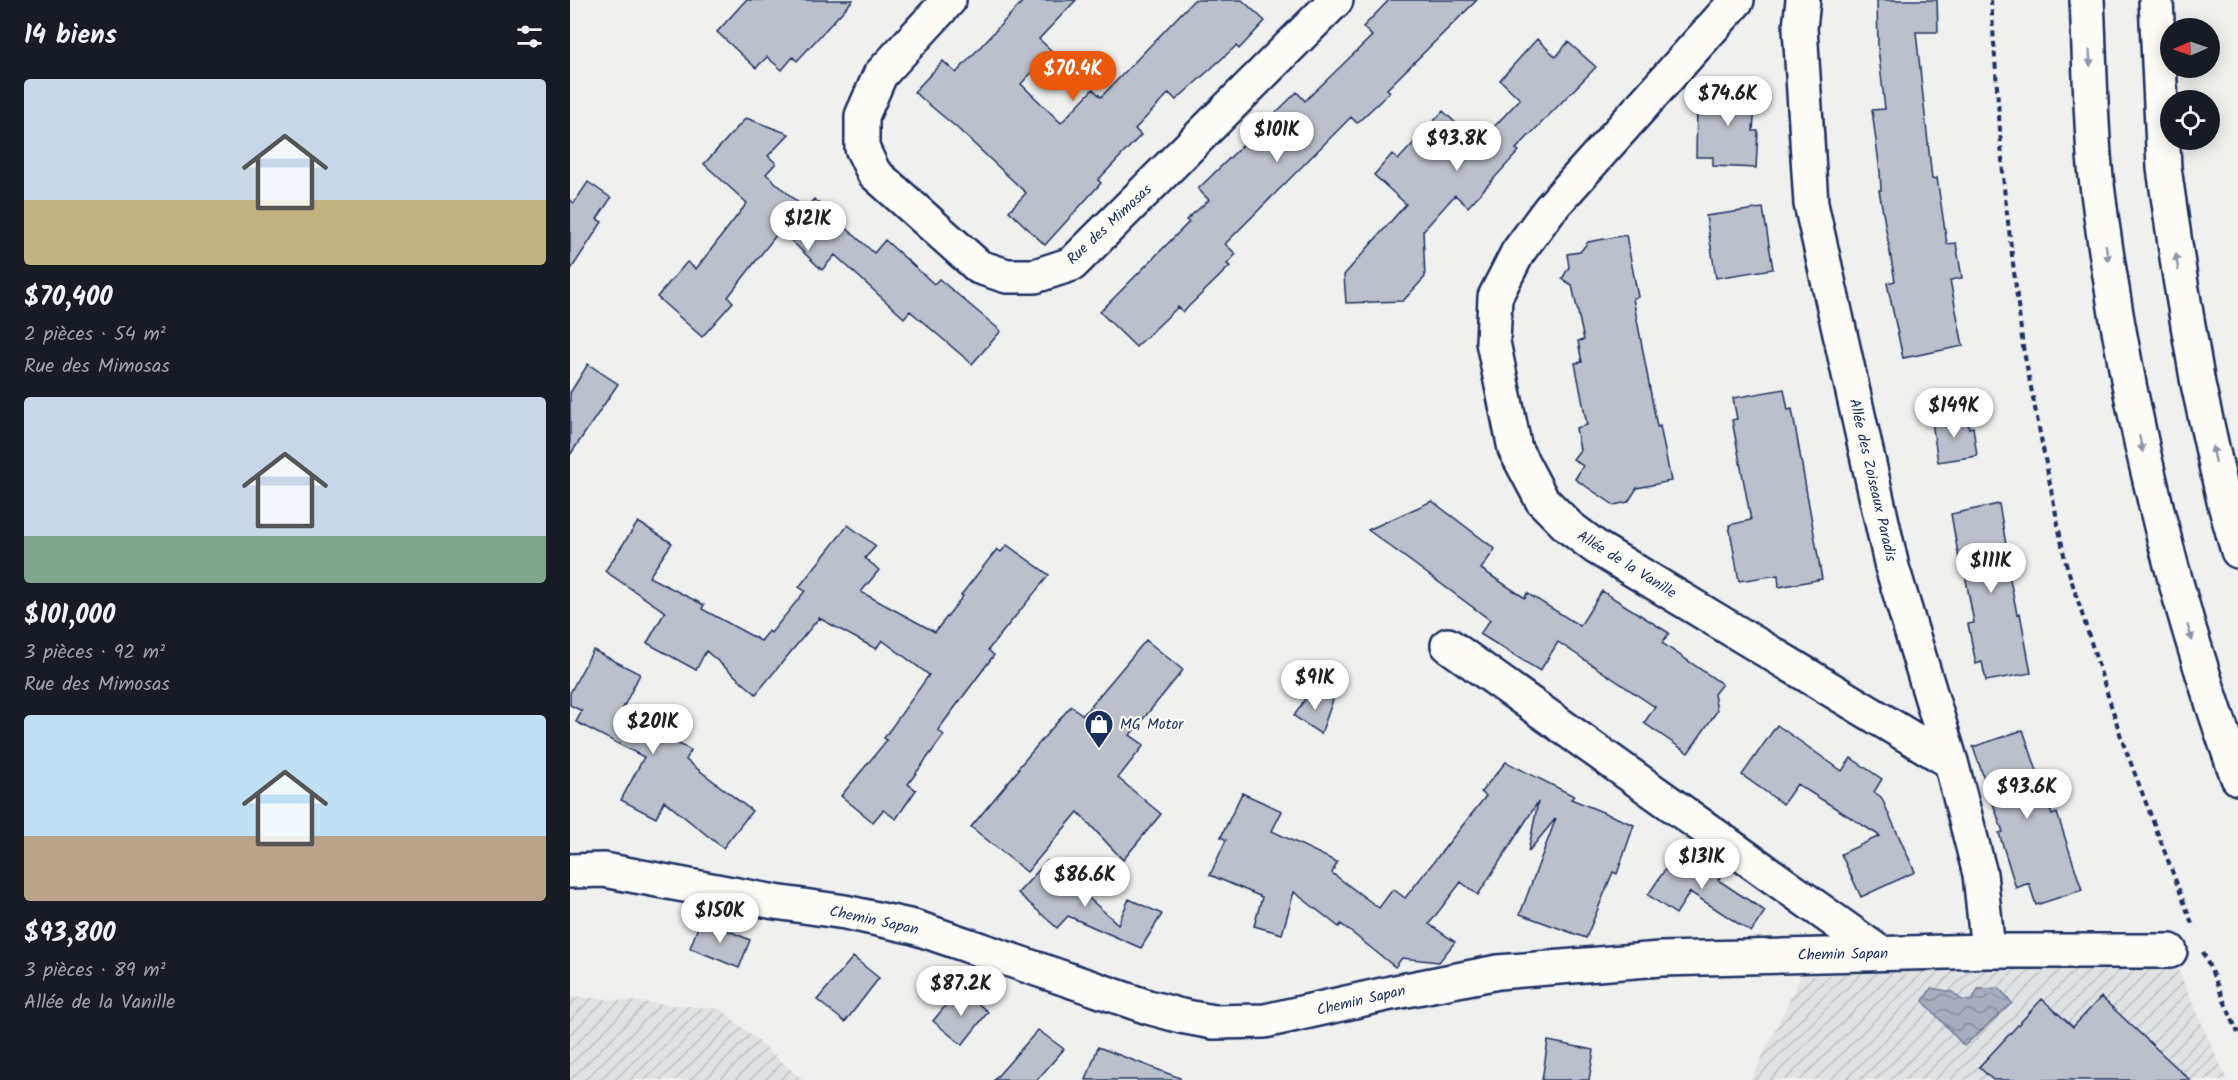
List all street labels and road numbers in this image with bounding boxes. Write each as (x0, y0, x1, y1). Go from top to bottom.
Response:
street label: Rue des Mimosas (1062, 178, 1158, 271)
street label: Allée des Zoiseaux Paradis (1842, 396, 1903, 565)
street label: Allée de la Vanille (1572, 525, 1681, 605)
street label: Chemin Sapan (827, 900, 921, 942)
street label: Chemin Sapan (1798, 942, 1888, 968)
street label: Chemin Sapan (1314, 979, 1408, 1023)

